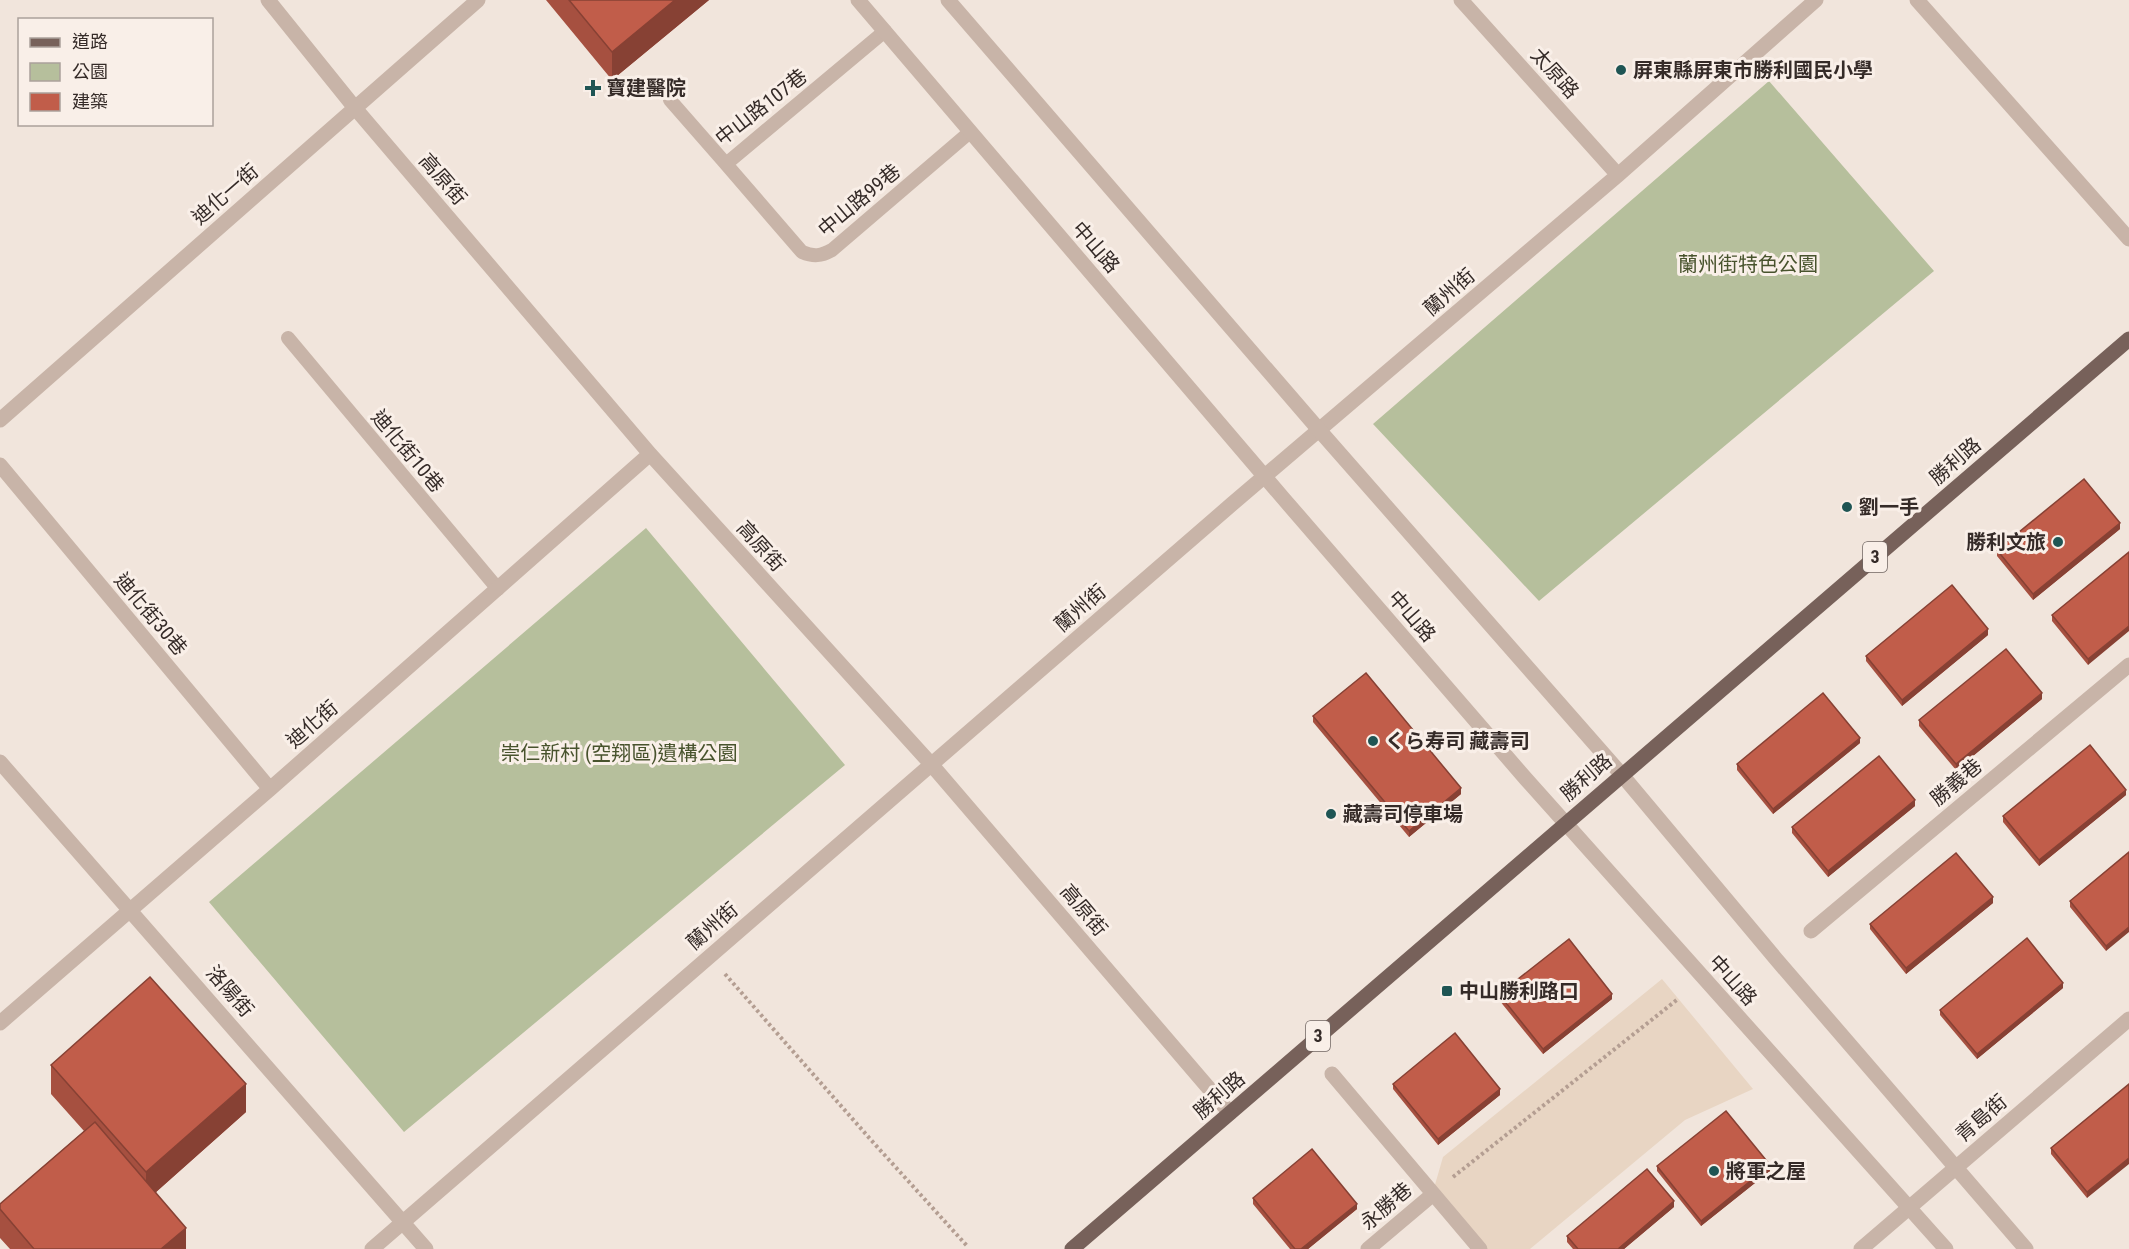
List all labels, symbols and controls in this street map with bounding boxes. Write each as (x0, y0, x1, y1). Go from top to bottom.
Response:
legend (18, 18, 213, 126)
text: 道路 (72, 31, 108, 52)
street label: 太原路 (1526, 43, 1584, 103)
place label: 屏東縣屏東市勝利國民小學 (1633, 58, 1873, 82)
text: 公園 (72, 61, 108, 82)
marker: 屏東縣屏東市勝利國民小學 (1614, 63, 1628, 77)
street label: 中山路107巷 (710, 64, 812, 150)
place label: 寶建醫院 (606, 76, 686, 100)
marker: 寶建醫院 (584, 79, 602, 97)
text: 建築 (72, 91, 108, 112)
street label: 高原街 (414, 148, 472, 210)
street label: 迪化一街 (187, 159, 263, 229)
street label: 中山路99巷 (813, 159, 905, 241)
street label: 中山路 (1067, 216, 1125, 278)
park label: 蘭州街特色公園 (1678, 252, 1818, 276)
street label: 蘭州街 (1418, 263, 1480, 321)
street label: 迪化街10巷 (367, 405, 449, 497)
street label: 勝利路 (1924, 432, 1986, 490)
place label: 劉一手 (1859, 495, 1919, 519)
marker: 劉一手 (1840, 500, 1854, 514)
street label: 高原街 (732, 516, 790, 576)
place label: 勝利文旅 (1966, 530, 2046, 554)
marker: 勝利文旅 (2051, 535, 2065, 549)
road number: 3 (1863, 542, 1887, 572)
street label: 迪化街30巷 (110, 568, 192, 660)
street label: 蘭州街 (1049, 579, 1111, 637)
street label: 中山路 (1383, 585, 1441, 647)
street label: 迪化街 (281, 695, 343, 753)
place label: くら寿司 藏壽司 (1385, 729, 1530, 753)
marker: くら寿司 藏壽司 (1366, 734, 1380, 748)
park label: 崇仁新村 (空翔區)遺構公園 (500, 741, 738, 765)
street label: 勝利路 (1555, 748, 1617, 806)
street label: 勝義巷 (1925, 754, 1987, 810)
place label: 藏壽司停車場 (1343, 802, 1463, 826)
marker: 藏壽司停車場 (1324, 807, 1338, 821)
street label: 高原街 (1056, 879, 1112, 941)
street label: 蘭州街 (681, 897, 743, 955)
street label: 中山路 (1704, 950, 1762, 1010)
street label: 洛陽街 (201, 960, 259, 1022)
place label: 中山勝利路口 (1459, 979, 1579, 1003)
marker: 中山勝利路口 (1440, 984, 1454, 998)
road number: 3 (1306, 1021, 1330, 1051)
street label: 勝利路 (1188, 1066, 1250, 1124)
street label: 青島街 (1950, 1089, 2012, 1147)
place label: 將軍之屋 (1726, 1159, 1806, 1183)
marker: 將軍之屋 (1707, 1164, 1721, 1178)
street label: 永勝巷 (1355, 1177, 1417, 1235)

